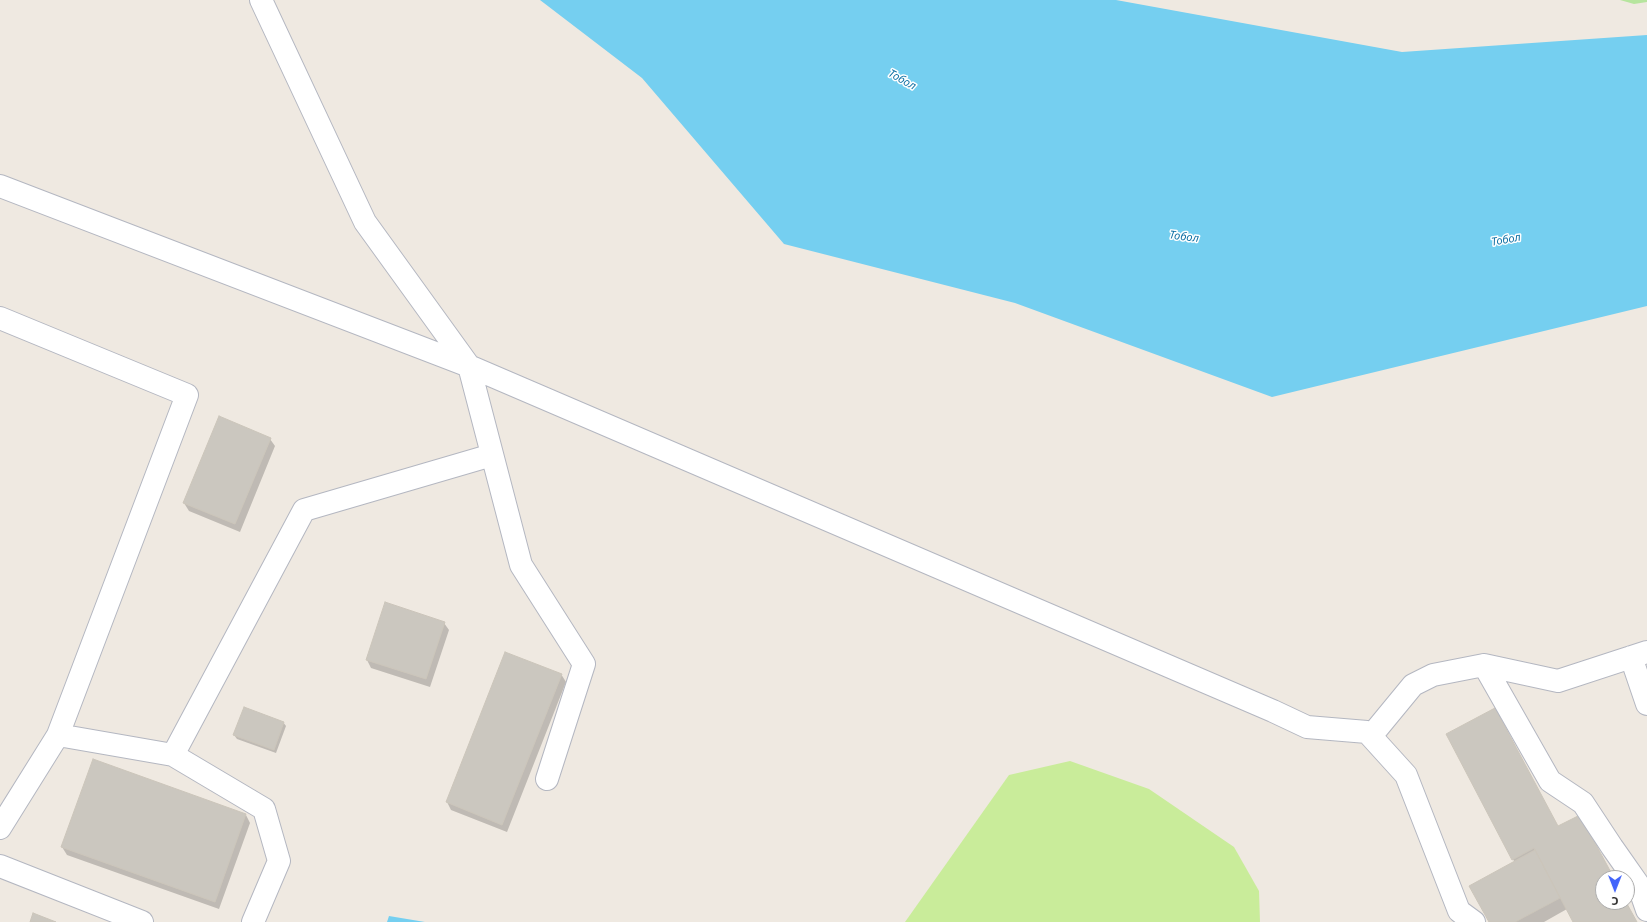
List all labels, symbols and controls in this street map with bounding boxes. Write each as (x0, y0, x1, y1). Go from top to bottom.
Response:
water label: Тобол (886, 67, 918, 93)
water label: Тобол (1169, 229, 1199, 245)
water label: Тобол (1490, 231, 1522, 249)
north arrow (1595, 870, 1635, 910)
text: С (1611, 894, 1619, 909)

